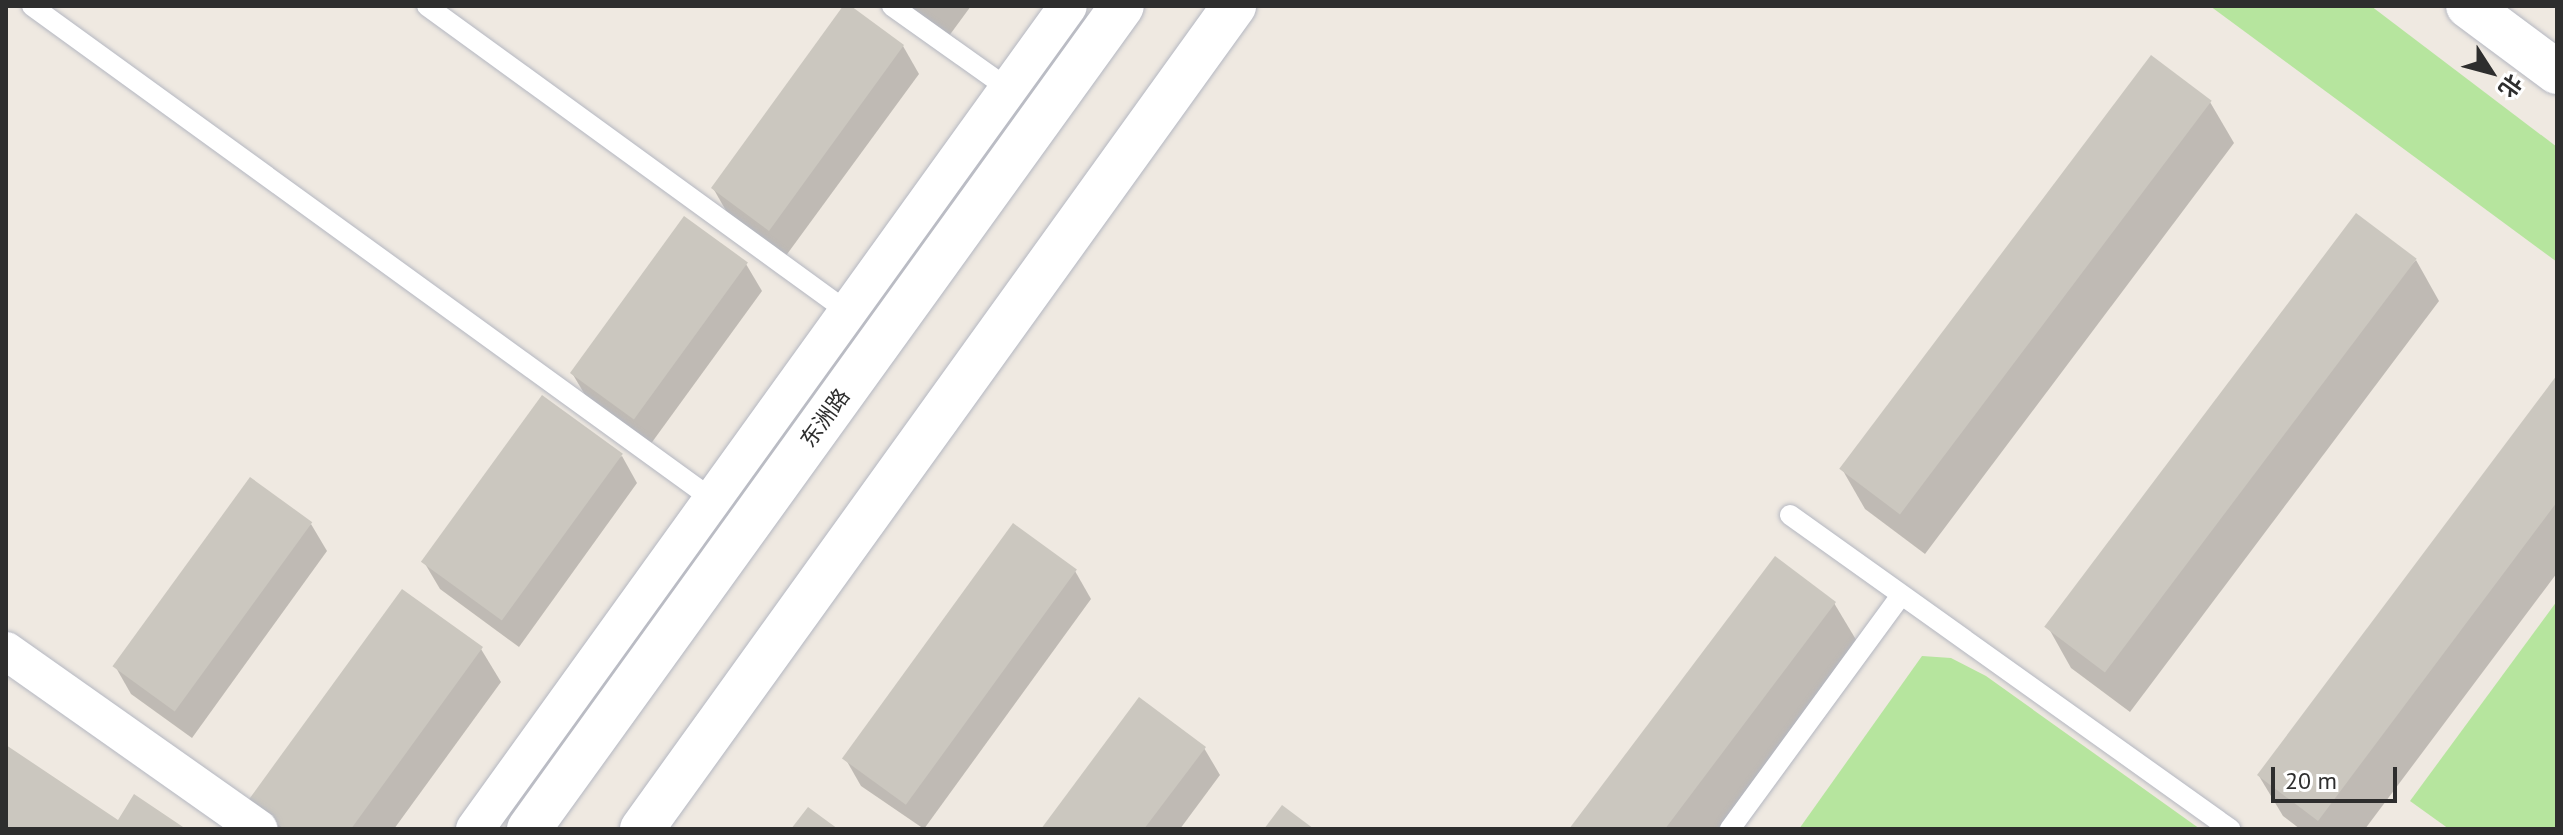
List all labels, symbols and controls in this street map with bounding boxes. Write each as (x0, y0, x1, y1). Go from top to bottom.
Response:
north arrow (2451, 32, 2531, 112)
text: 北 (2493, 69, 2528, 103)
street label: 东洲路 (795, 384, 855, 452)
scale bar (2275, 751, 2401, 801)
text: 20 m (2285, 765, 2337, 796)

